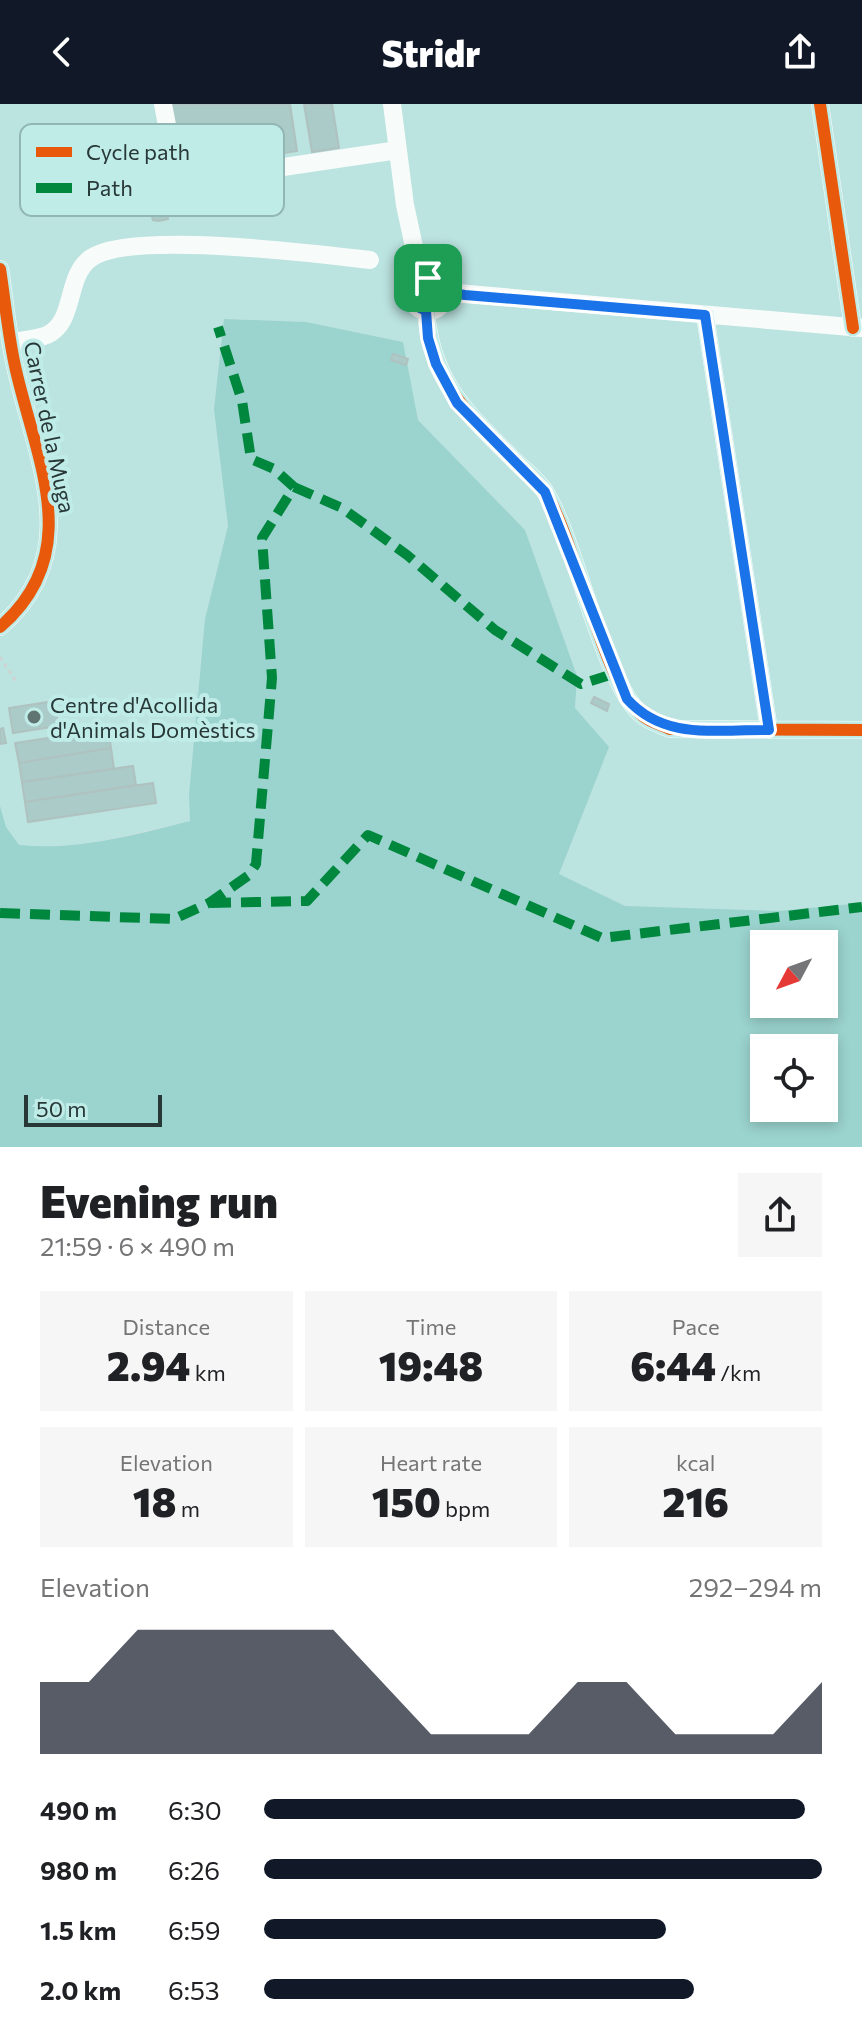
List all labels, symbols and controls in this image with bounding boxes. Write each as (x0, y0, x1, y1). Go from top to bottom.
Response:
icon: back (40, 30, 84, 74)
text: Stridr (382, 30, 480, 74)
icon: share (778, 30, 822, 74)
legend (20, 124, 284, 216)
text: Cycle path (86, 138, 190, 165)
text: Path (86, 174, 133, 201)
pin (394, 244, 462, 312)
icon: arrive (406, 256, 450, 300)
street label: Carrer de la Muga (19, 339, 81, 515)
place label: Centre d'Acollida d'Animals Domèstics (50, 691, 256, 743)
marker: Centre d'Acollida d'Animals Domèstics (25, 708, 43, 726)
north arrow (750, 930, 838, 1018)
map controls (750, 930, 838, 1122)
button: locate (750, 1034, 838, 1122)
scale bar (24, 1091, 162, 1127)
text: 50 m (36, 1095, 86, 1122)
text: Evening run (40, 1173, 278, 1227)
button: share (738, 1173, 822, 1257)
text: 21:59 · 6 × 490 m (40, 1230, 235, 1261)
text: Distance (123, 1313, 210, 1340)
text: Time (406, 1313, 456, 1340)
text: Pace (672, 1313, 720, 1340)
text: 2.94 (107, 1340, 190, 1389)
text: 19:48 (379, 1340, 483, 1389)
text: 6:44 (630, 1340, 716, 1389)
text: km (190, 1359, 226, 1386)
text: /km (716, 1359, 761, 1386)
text: Elevation (120, 1449, 213, 1476)
text: Heart rate (380, 1449, 482, 1476)
text: kcal (676, 1449, 715, 1476)
text: 18 (133, 1476, 176, 1525)
text: 150 (372, 1476, 441, 1525)
text: 216 (662, 1476, 729, 1525)
text: m (176, 1495, 200, 1522)
text: bpm (441, 1495, 490, 1522)
text: Elevation (40, 1571, 150, 1602)
text: 292–294 m (689, 1571, 822, 1602)
text: 490 m (40, 1794, 117, 1825)
text: 6:30 (168, 1794, 222, 1825)
text: 980 m (40, 1854, 117, 1885)
text: 6:26 (168, 1854, 220, 1885)
text: 1.5 km (40, 1914, 116, 1945)
text: 6:59 (168, 1914, 221, 1945)
text: 2.0 km (40, 1974, 121, 2005)
text: 6:53 (168, 1974, 220, 2005)

